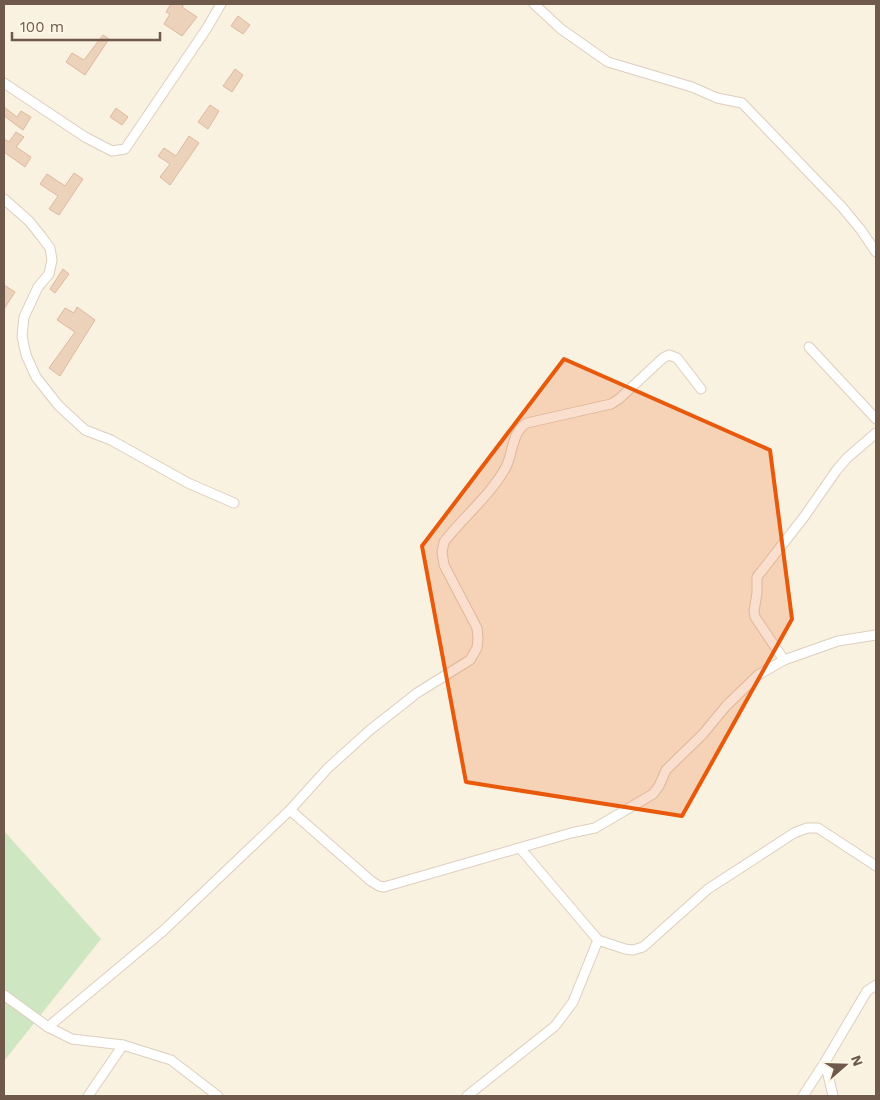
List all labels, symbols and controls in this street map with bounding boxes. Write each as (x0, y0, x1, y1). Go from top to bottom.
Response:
scale bar (12, 10, 160, 42)
text: 100 m (20, 18, 64, 36)
north arrow (820, 1040, 870, 1090)
text: N (848, 1053, 867, 1068)

